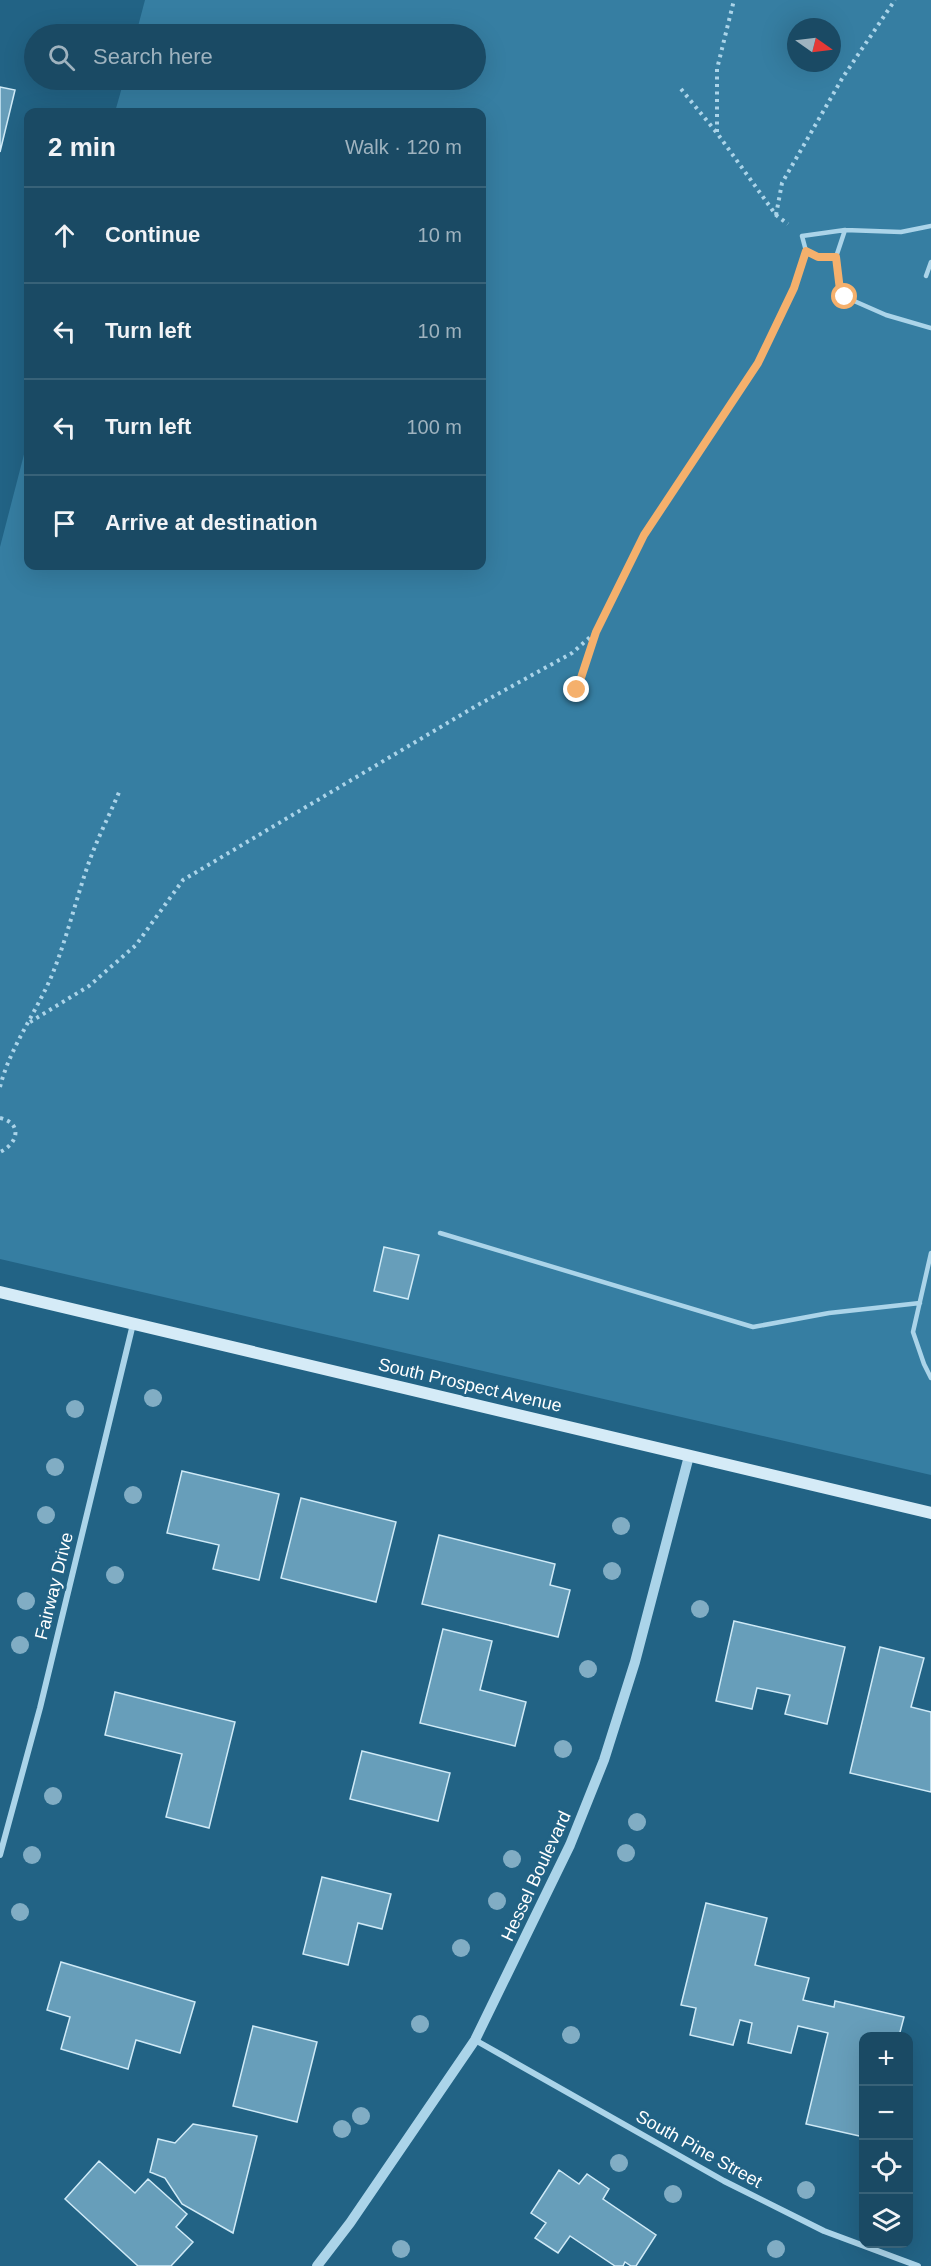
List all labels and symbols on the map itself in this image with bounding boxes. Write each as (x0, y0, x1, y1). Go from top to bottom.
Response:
north arrow (787, 18, 841, 72)
route start (831, 283, 857, 309)
route end (563, 676, 589, 702)
street label: South Prospect Avenue (376, 1354, 564, 1416)
street label: Fairway Drive (31, 1530, 77, 1642)
street label: Hessel Boulevard (497, 1808, 575, 1944)
street label: South Pine Street (632, 2106, 766, 2192)

